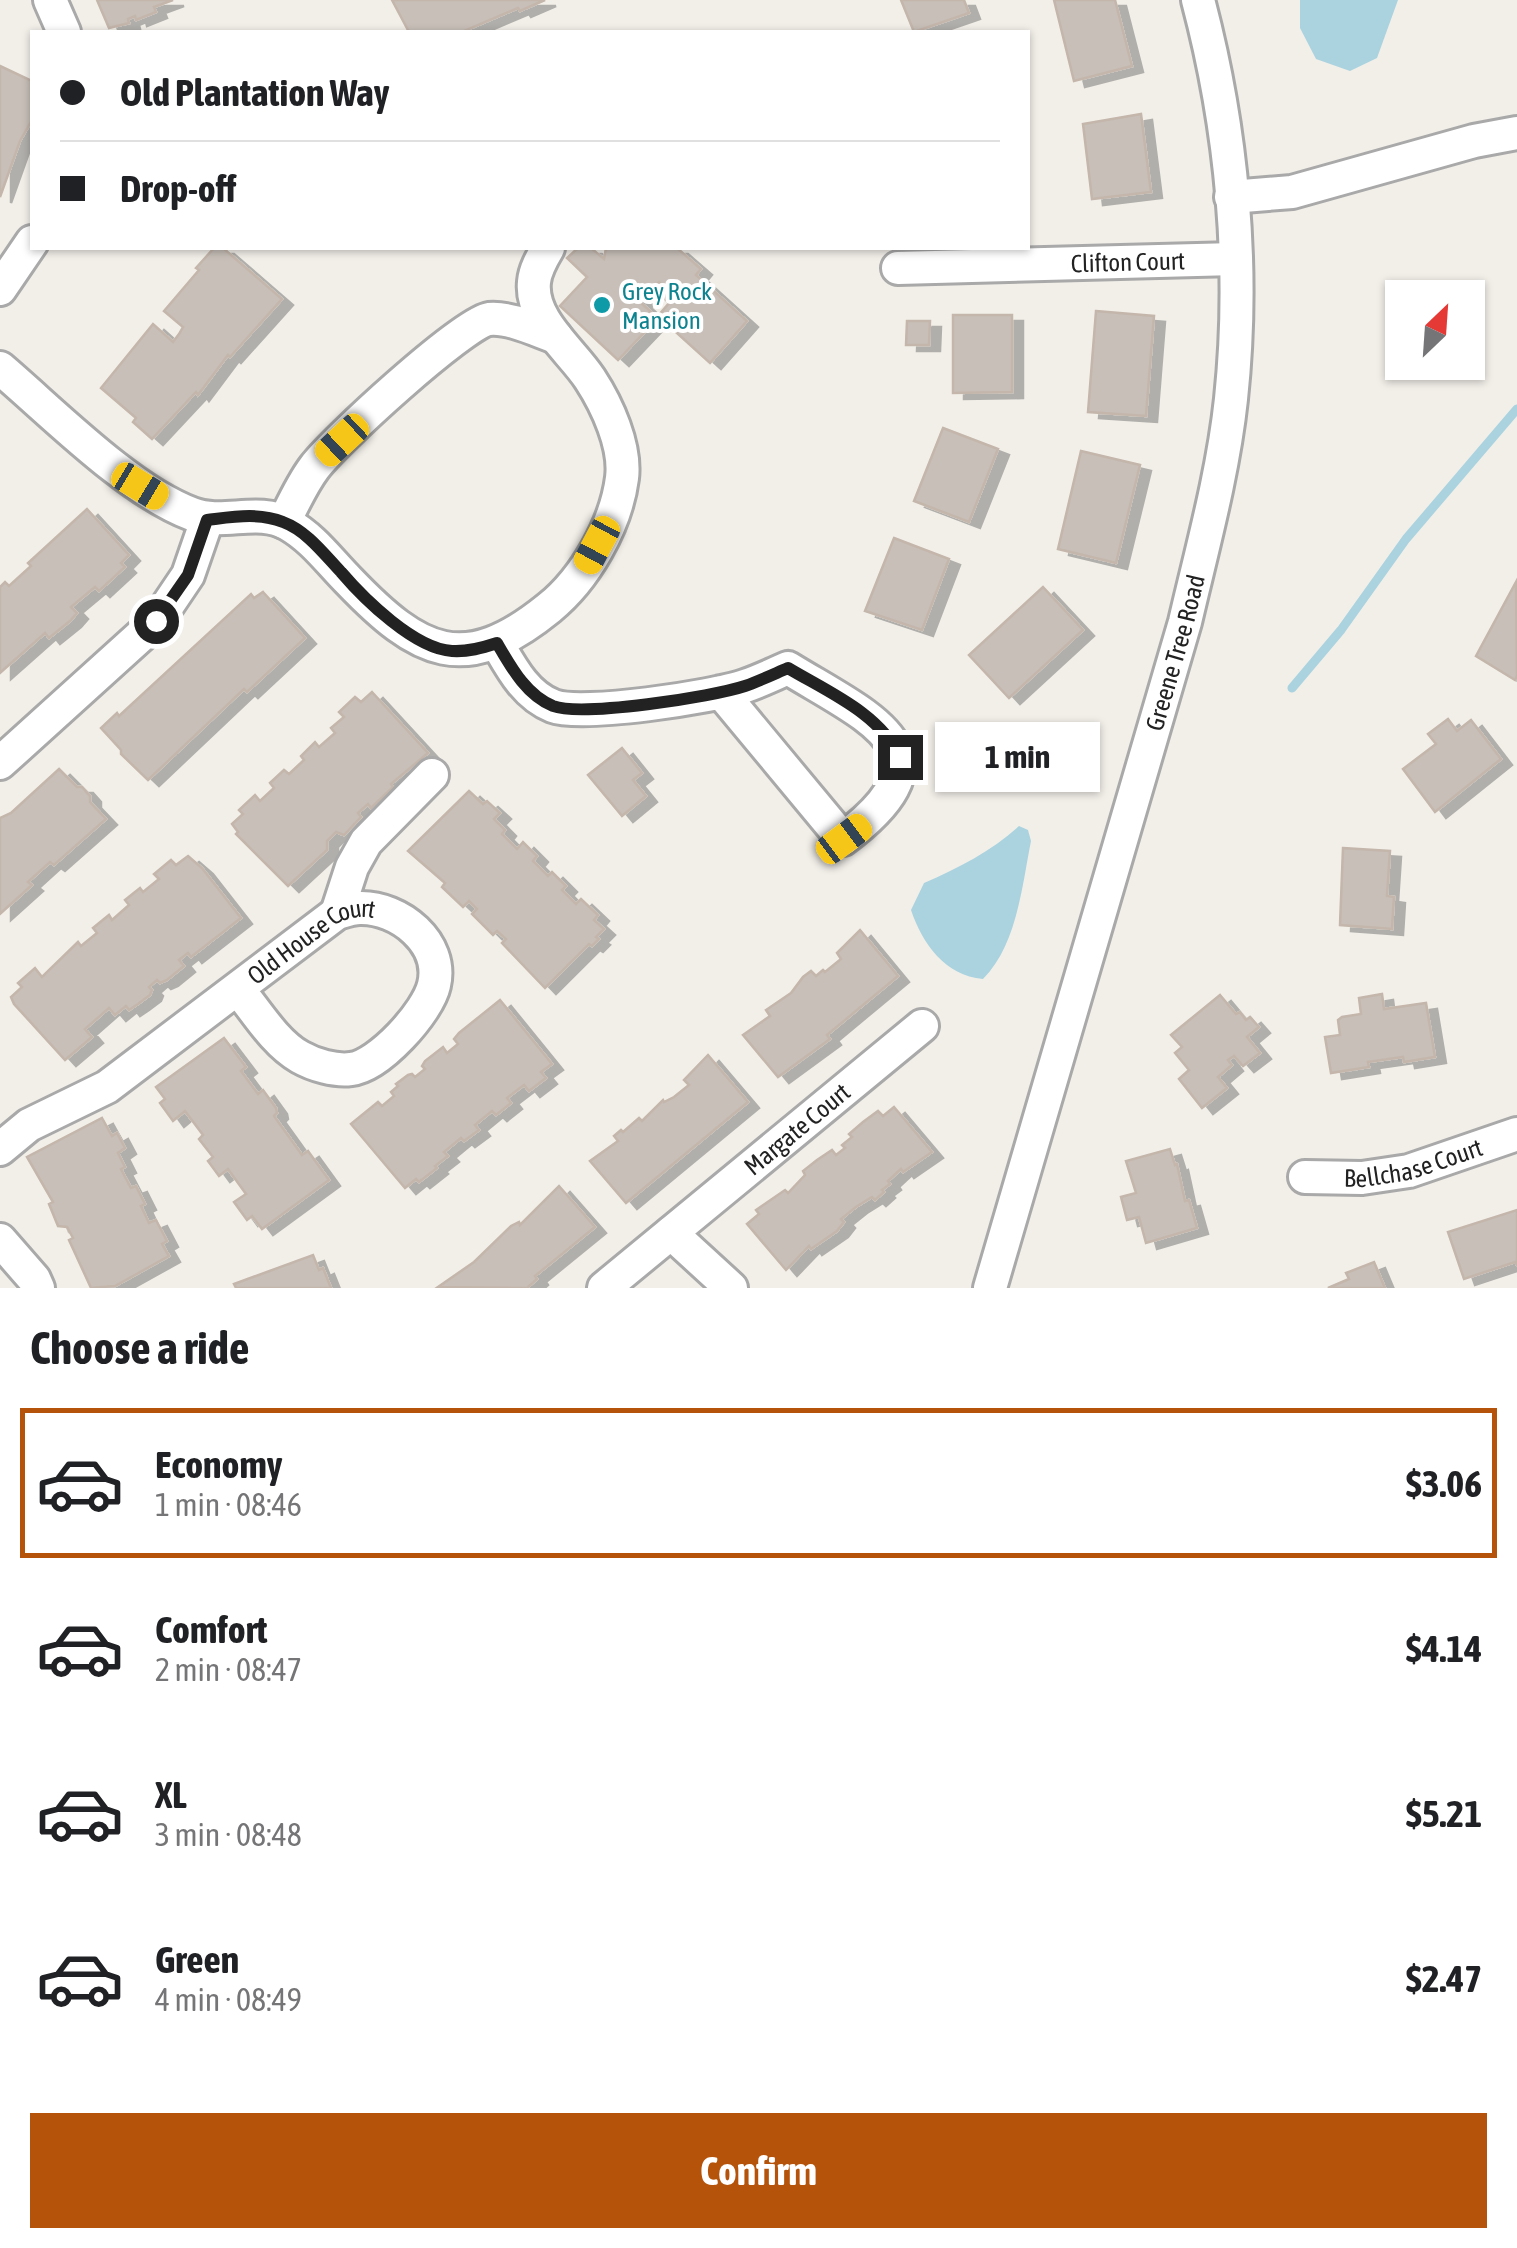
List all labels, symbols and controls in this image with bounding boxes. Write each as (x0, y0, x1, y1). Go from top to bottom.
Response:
text: Old Plantation Way (120, 71, 389, 114)
text: Drop-off (120, 167, 236, 210)
street label: Clifton Court (1070, 246, 1185, 277)
place label: Grey Rock Mansion (622, 277, 712, 334)
north arrow (1385, 280, 1485, 380)
map controls (1385, 280, 1485, 380)
marker: Grey Rock Mansion (591, 294, 613, 316)
car (310, 409, 374, 471)
car (107, 458, 173, 514)
car (570, 511, 624, 579)
street label: Greene Tree Road (1140, 572, 1210, 734)
route start (134, 599, 179, 644)
callout: 1 min (935, 722, 1100, 792)
route end (878, 735, 923, 780)
text: 1 min (985, 738, 1050, 775)
car (811, 809, 877, 869)
street label: Old House Court (242, 894, 377, 990)
street label: Margate Court (739, 1077, 855, 1181)
street label: Bellchase Court (1344, 1133, 1486, 1192)
text: Choose a ride (30, 1322, 249, 1374)
icon: car (35, 1438, 125, 1528)
text: Economy (155, 1443, 282, 1486)
text: $3.06 (1406, 1462, 1482, 1505)
text: 1 min · 08:46 (155, 1486, 302, 1523)
icon: car (35, 1603, 125, 1693)
text: Comfort (155, 1608, 267, 1651)
text: $4.14 (1406, 1627, 1482, 1670)
text: 2 min · 08:47 (155, 1651, 302, 1688)
icon: car (35, 1768, 125, 1858)
text: XL (155, 1773, 187, 1816)
text: $5.21 (1406, 1792, 1482, 1835)
text: 3 min · 08:48 (155, 1816, 302, 1853)
icon: car (35, 1933, 125, 2023)
text: Green (155, 1938, 239, 1981)
text: $2.47 (1406, 1957, 1482, 2000)
text: 4 min · 08:49 (155, 1981, 302, 2018)
button: Confirm (30, 2113, 1487, 2228)

